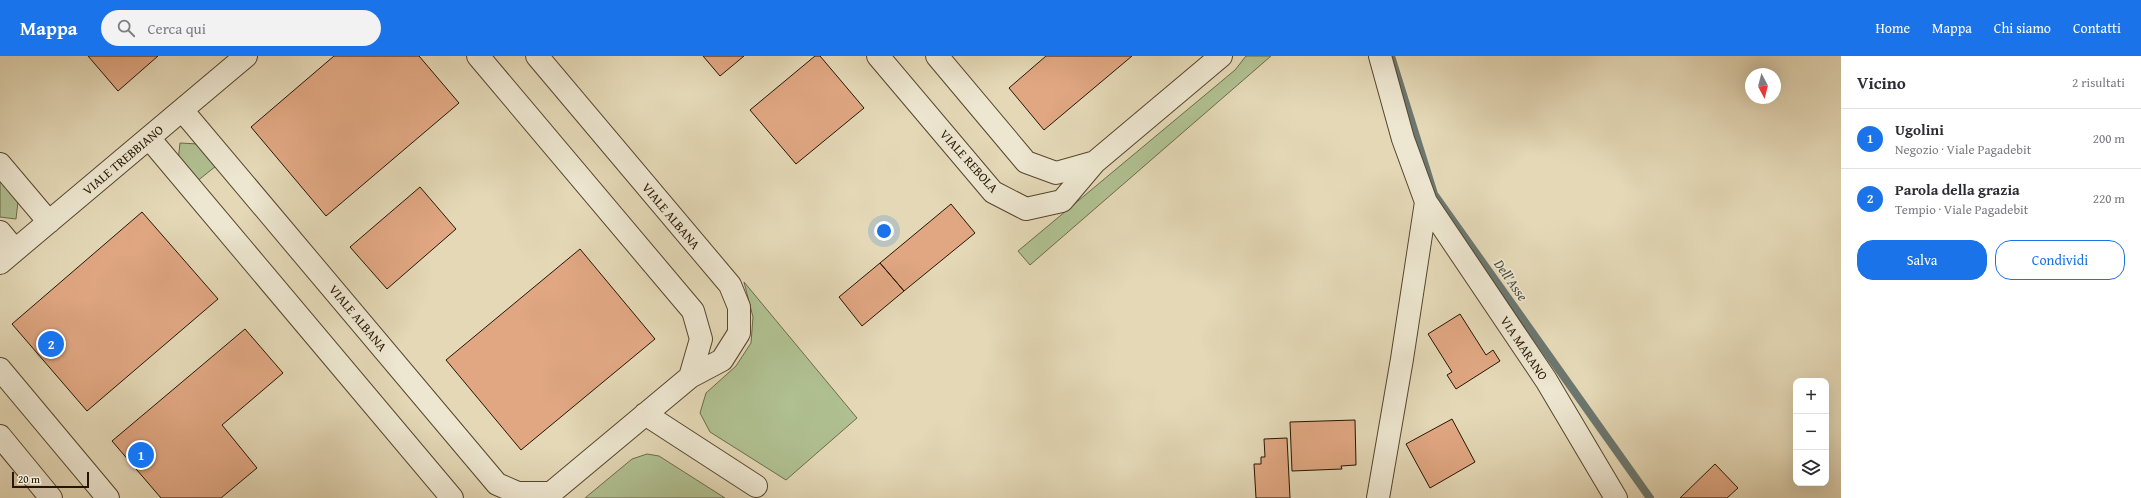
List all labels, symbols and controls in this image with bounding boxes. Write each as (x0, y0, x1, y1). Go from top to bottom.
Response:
search box (101, 10, 381, 46)
text: Mappa (20, 14, 77, 42)
icon: search (115, 17, 137, 39)
text: Cerca qui (147, 18, 206, 39)
text: Home (1876, 18, 1910, 38)
text: Mappa (1932, 18, 1972, 38)
text: Chi siamo (1994, 18, 2051, 38)
text: Contatti (2073, 18, 2121, 38)
north arrow (1745, 68, 1781, 104)
text: Vicino (1857, 70, 1906, 95)
text: 2 risultati (2072, 73, 2125, 92)
text: Ugolini (1895, 119, 1944, 140)
street label: VIALE TREBBIANO (78, 120, 168, 200)
street label: VIALE REBOLA (935, 125, 1003, 197)
text: 1 (1867, 129, 1873, 148)
text: 200 m (2093, 129, 2125, 148)
text: Negozio · Viale Pagadebit (1895, 140, 2031, 159)
street label: VIALE ALBANA (637, 178, 705, 254)
text: Parola della grazia (1895, 179, 2020, 200)
text: 2 (1867, 189, 1873, 208)
text: 220 m (2093, 189, 2125, 208)
text: Tempio · Viale Pagadebit (1895, 200, 2028, 219)
your location (874, 221, 894, 241)
button: Salva (1857, 240, 1987, 280)
button: Condividi (1995, 240, 2125, 280)
water label: Dell'Asse (1489, 254, 1533, 305)
street label: VIALE ALBANA (324, 280, 392, 356)
street label: VIA MARANO (1496, 312, 1552, 384)
pin: 2 (38, 329, 64, 359)
map controls (1793, 378, 1829, 486)
button: + (1793, 378, 1829, 414)
button: − (1793, 414, 1829, 450)
pin: 1 (128, 440, 154, 470)
button: layers (1793, 450, 1829, 486)
scale bar (12, 470, 89, 489)
text: 20 m (18, 471, 40, 487)

